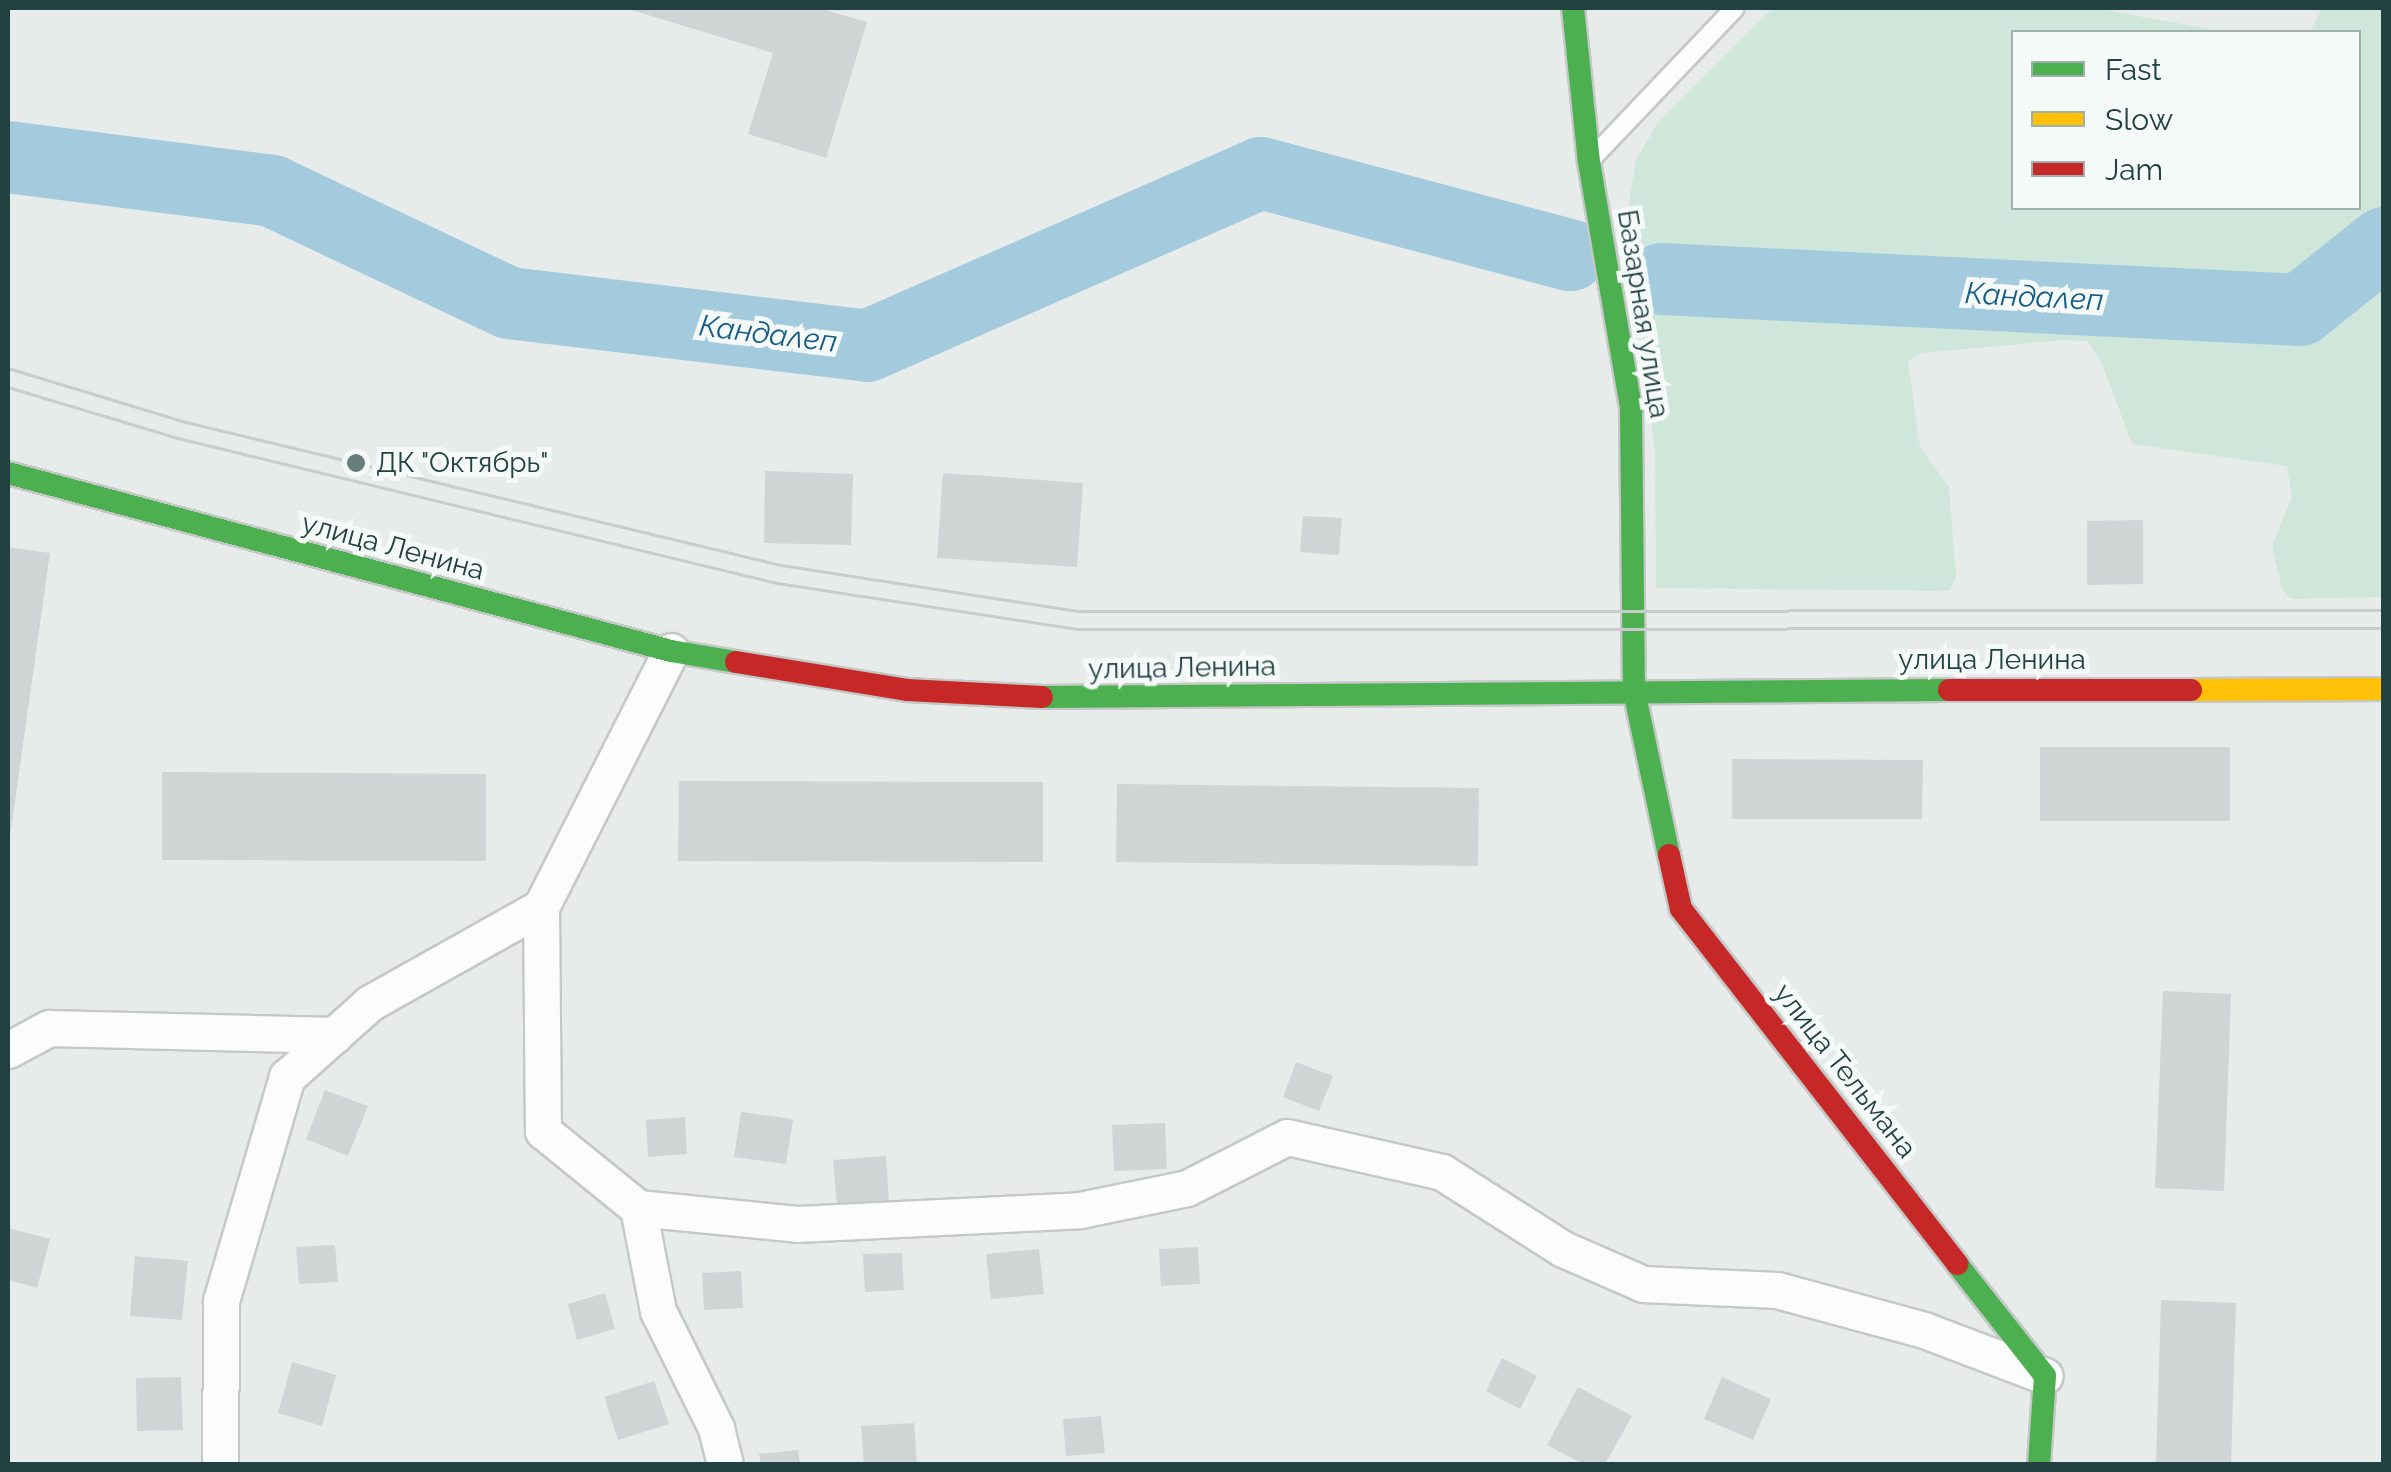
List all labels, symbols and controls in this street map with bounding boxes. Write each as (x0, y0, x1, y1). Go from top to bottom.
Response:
legend (2011, 30, 2361, 210)
text: Fast (2105, 52, 2162, 87)
text: Slow (2105, 102, 2173, 137)
text: Jam (2105, 152, 2163, 187)
street label: Базарная улица (1610, 207, 1676, 421)
water label: Кандалеп (1964, 275, 2104, 319)
water label: Кандалеп (697, 308, 839, 360)
place label: ДК "Октябрь" (376, 446, 549, 480)
marker: ДК "Октябрь" (345, 452, 367, 474)
street label: улица Ленина (298, 506, 488, 588)
street label: улица Ленина (1898, 643, 2086, 677)
street label: улица Ленина (1088, 650, 1276, 686)
street label: улица Тельмана (1766, 977, 1924, 1165)

